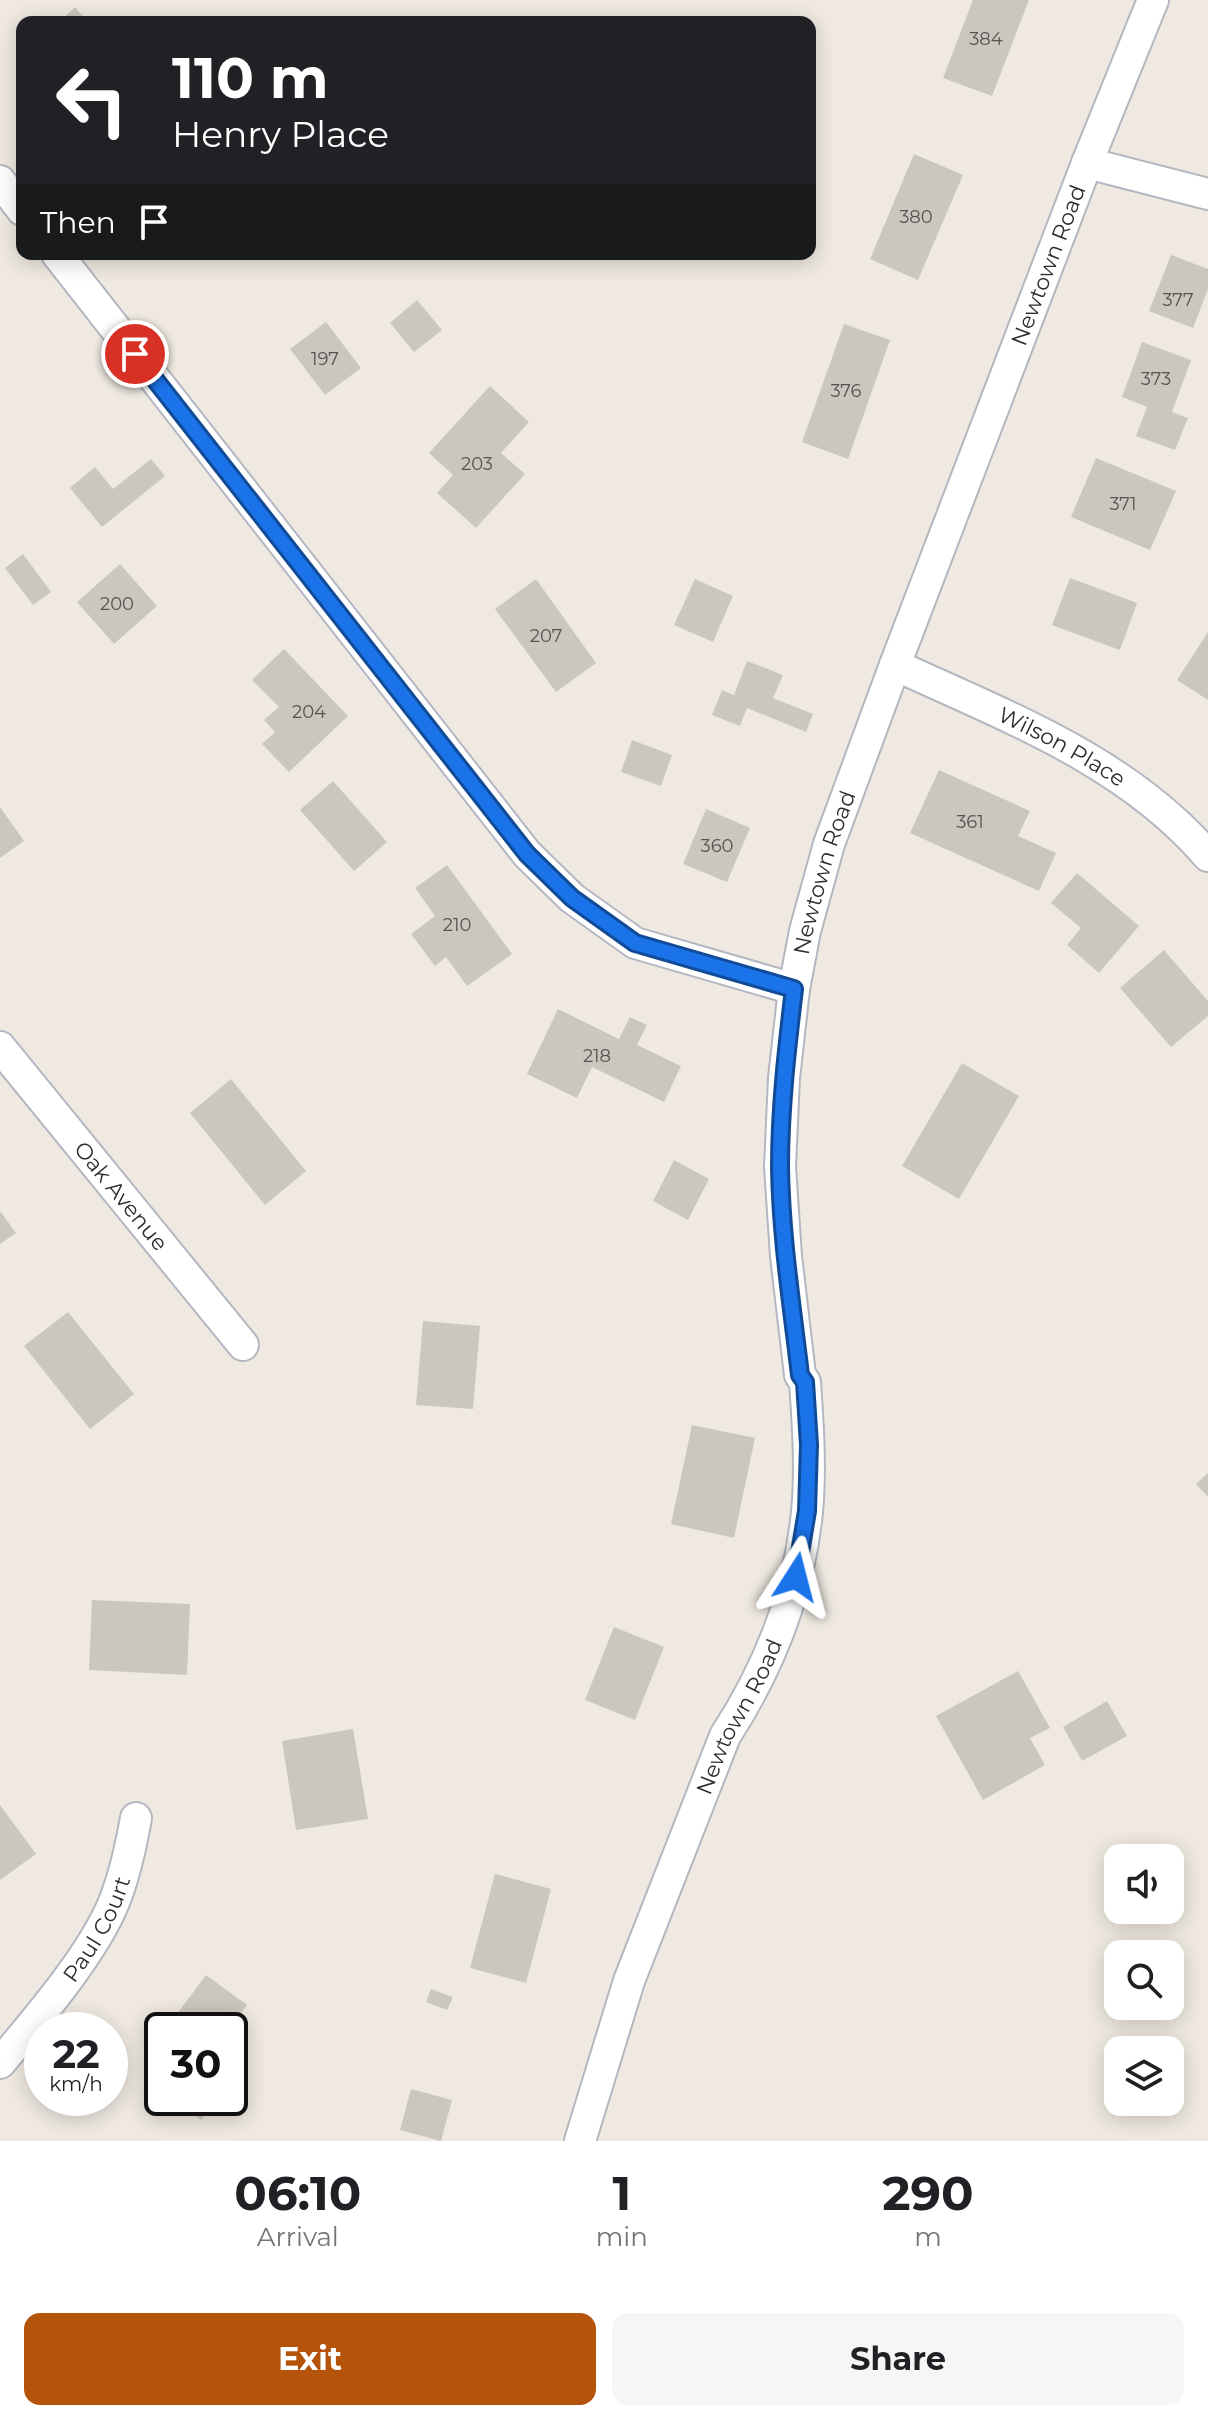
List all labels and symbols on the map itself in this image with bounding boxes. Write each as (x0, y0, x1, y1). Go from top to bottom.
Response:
house number: 384 (969, 28, 1003, 50)
street label: Newtown Road (1005, 181, 1091, 349)
house number: 380 (899, 206, 933, 228)
house number: 377 (1162, 289, 1194, 311)
pin (101, 320, 169, 388)
house number: 197 (311, 348, 339, 370)
house number: 373 (1141, 368, 1171, 390)
house number: 376 (830, 380, 862, 402)
house number: 203 (461, 453, 493, 475)
house number: 371 (1109, 493, 1137, 515)
house number: 200 (100, 593, 134, 615)
house number: 207 (530, 625, 562, 647)
house number: 204 (292, 701, 326, 723)
street label: Wilson Place (994, 701, 1131, 792)
street label: Newtown Road (787, 787, 861, 957)
house number: 361 (956, 811, 984, 833)
house number: 360 (700, 835, 734, 857)
house number: 210 (443, 914, 471, 936)
house number: 218 (583, 1045, 611, 1067)
street label: Oak Avenue (69, 1136, 174, 1256)
position arrow (754, 1535, 838, 1619)
street label: Newtown Road (690, 1635, 788, 1798)
street label: Paul Court (57, 1873, 136, 1987)
speed limit sign: 30 (144, 2012, 248, 2116)

